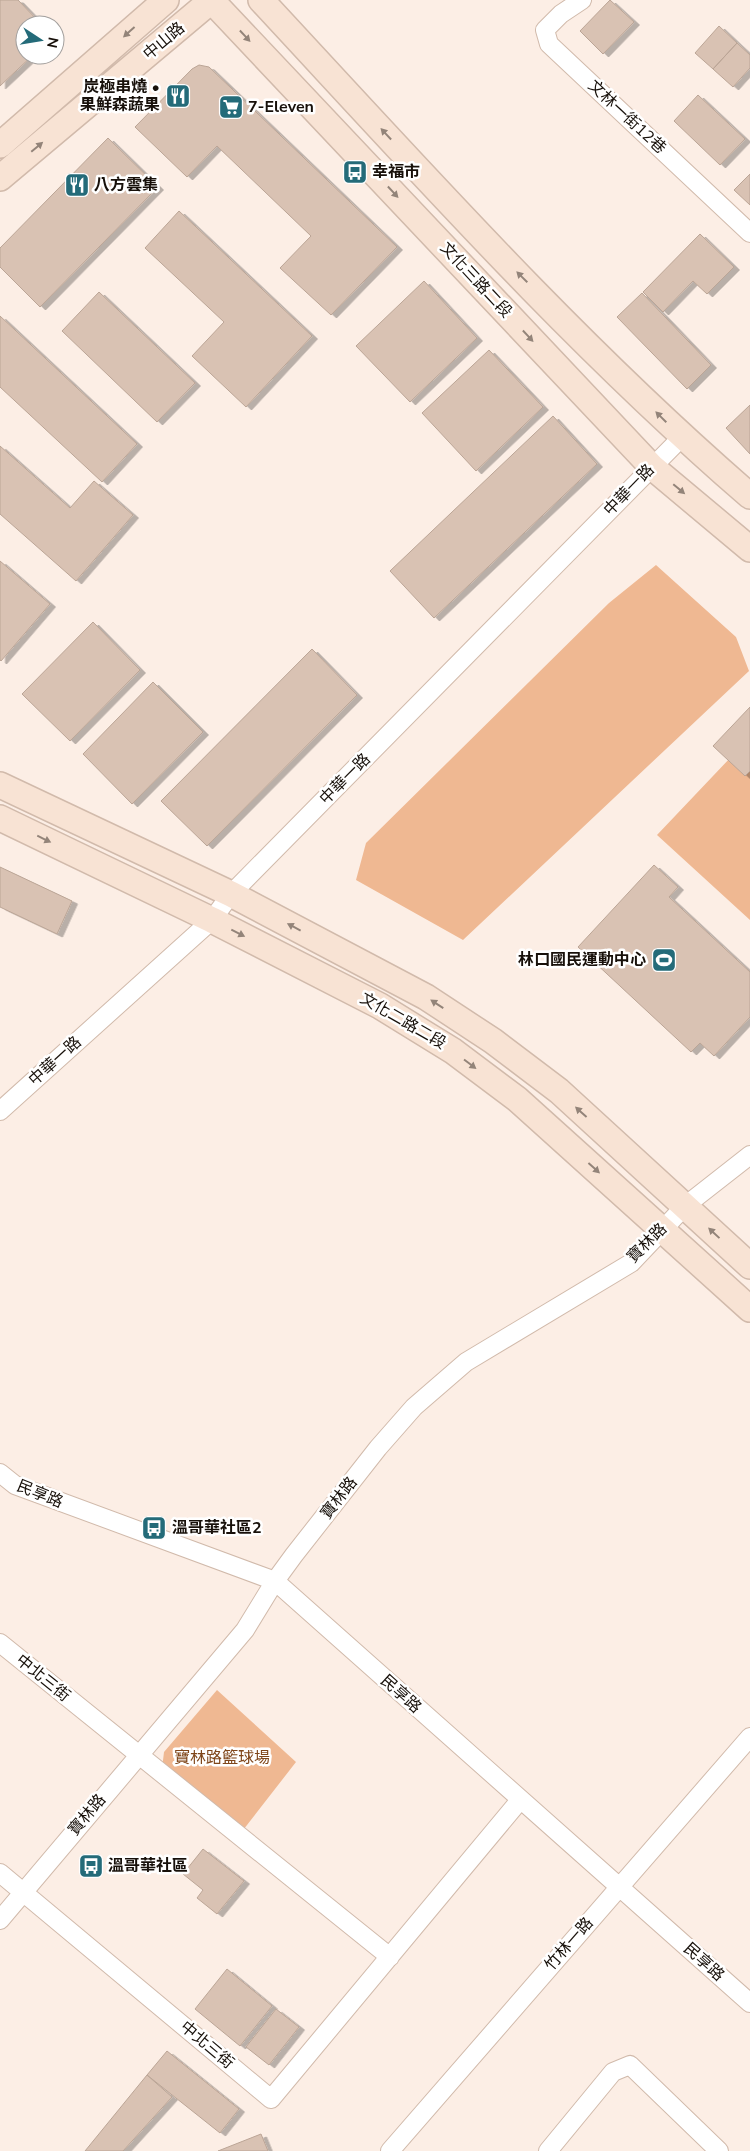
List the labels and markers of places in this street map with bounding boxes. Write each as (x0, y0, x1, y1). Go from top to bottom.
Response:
place label: 炭極串燒 • 果鮮森蔬果 (80, 76, 160, 116)
restaurant icon: 炭極串燒 • 果鮮森蔬果 (165, 83, 191, 109)
supermarket icon: 7-Eleven (218, 94, 244, 120)
place label: 7-Eleven (248, 96, 314, 118)
bus stop icon: 幸福市 (342, 159, 368, 185)
place label: 幸福市 (372, 161, 420, 183)
restaurant icon: 八方雲集 (64, 172, 90, 198)
place label: 八方雲集 (94, 174, 158, 196)
sports icon: 林口國民運動中心 (651, 947, 677, 973)
place label: 林口國民運動中心 (518, 949, 646, 971)
bus stop icon: 溫哥華社區2 (141, 1515, 167, 1541)
place label: 溫哥華社區2 (172, 1517, 262, 1539)
bus stop icon: 溫哥華社區 (78, 1853, 104, 1879)
place label: 溫哥華社區 (108, 1855, 188, 1877)

